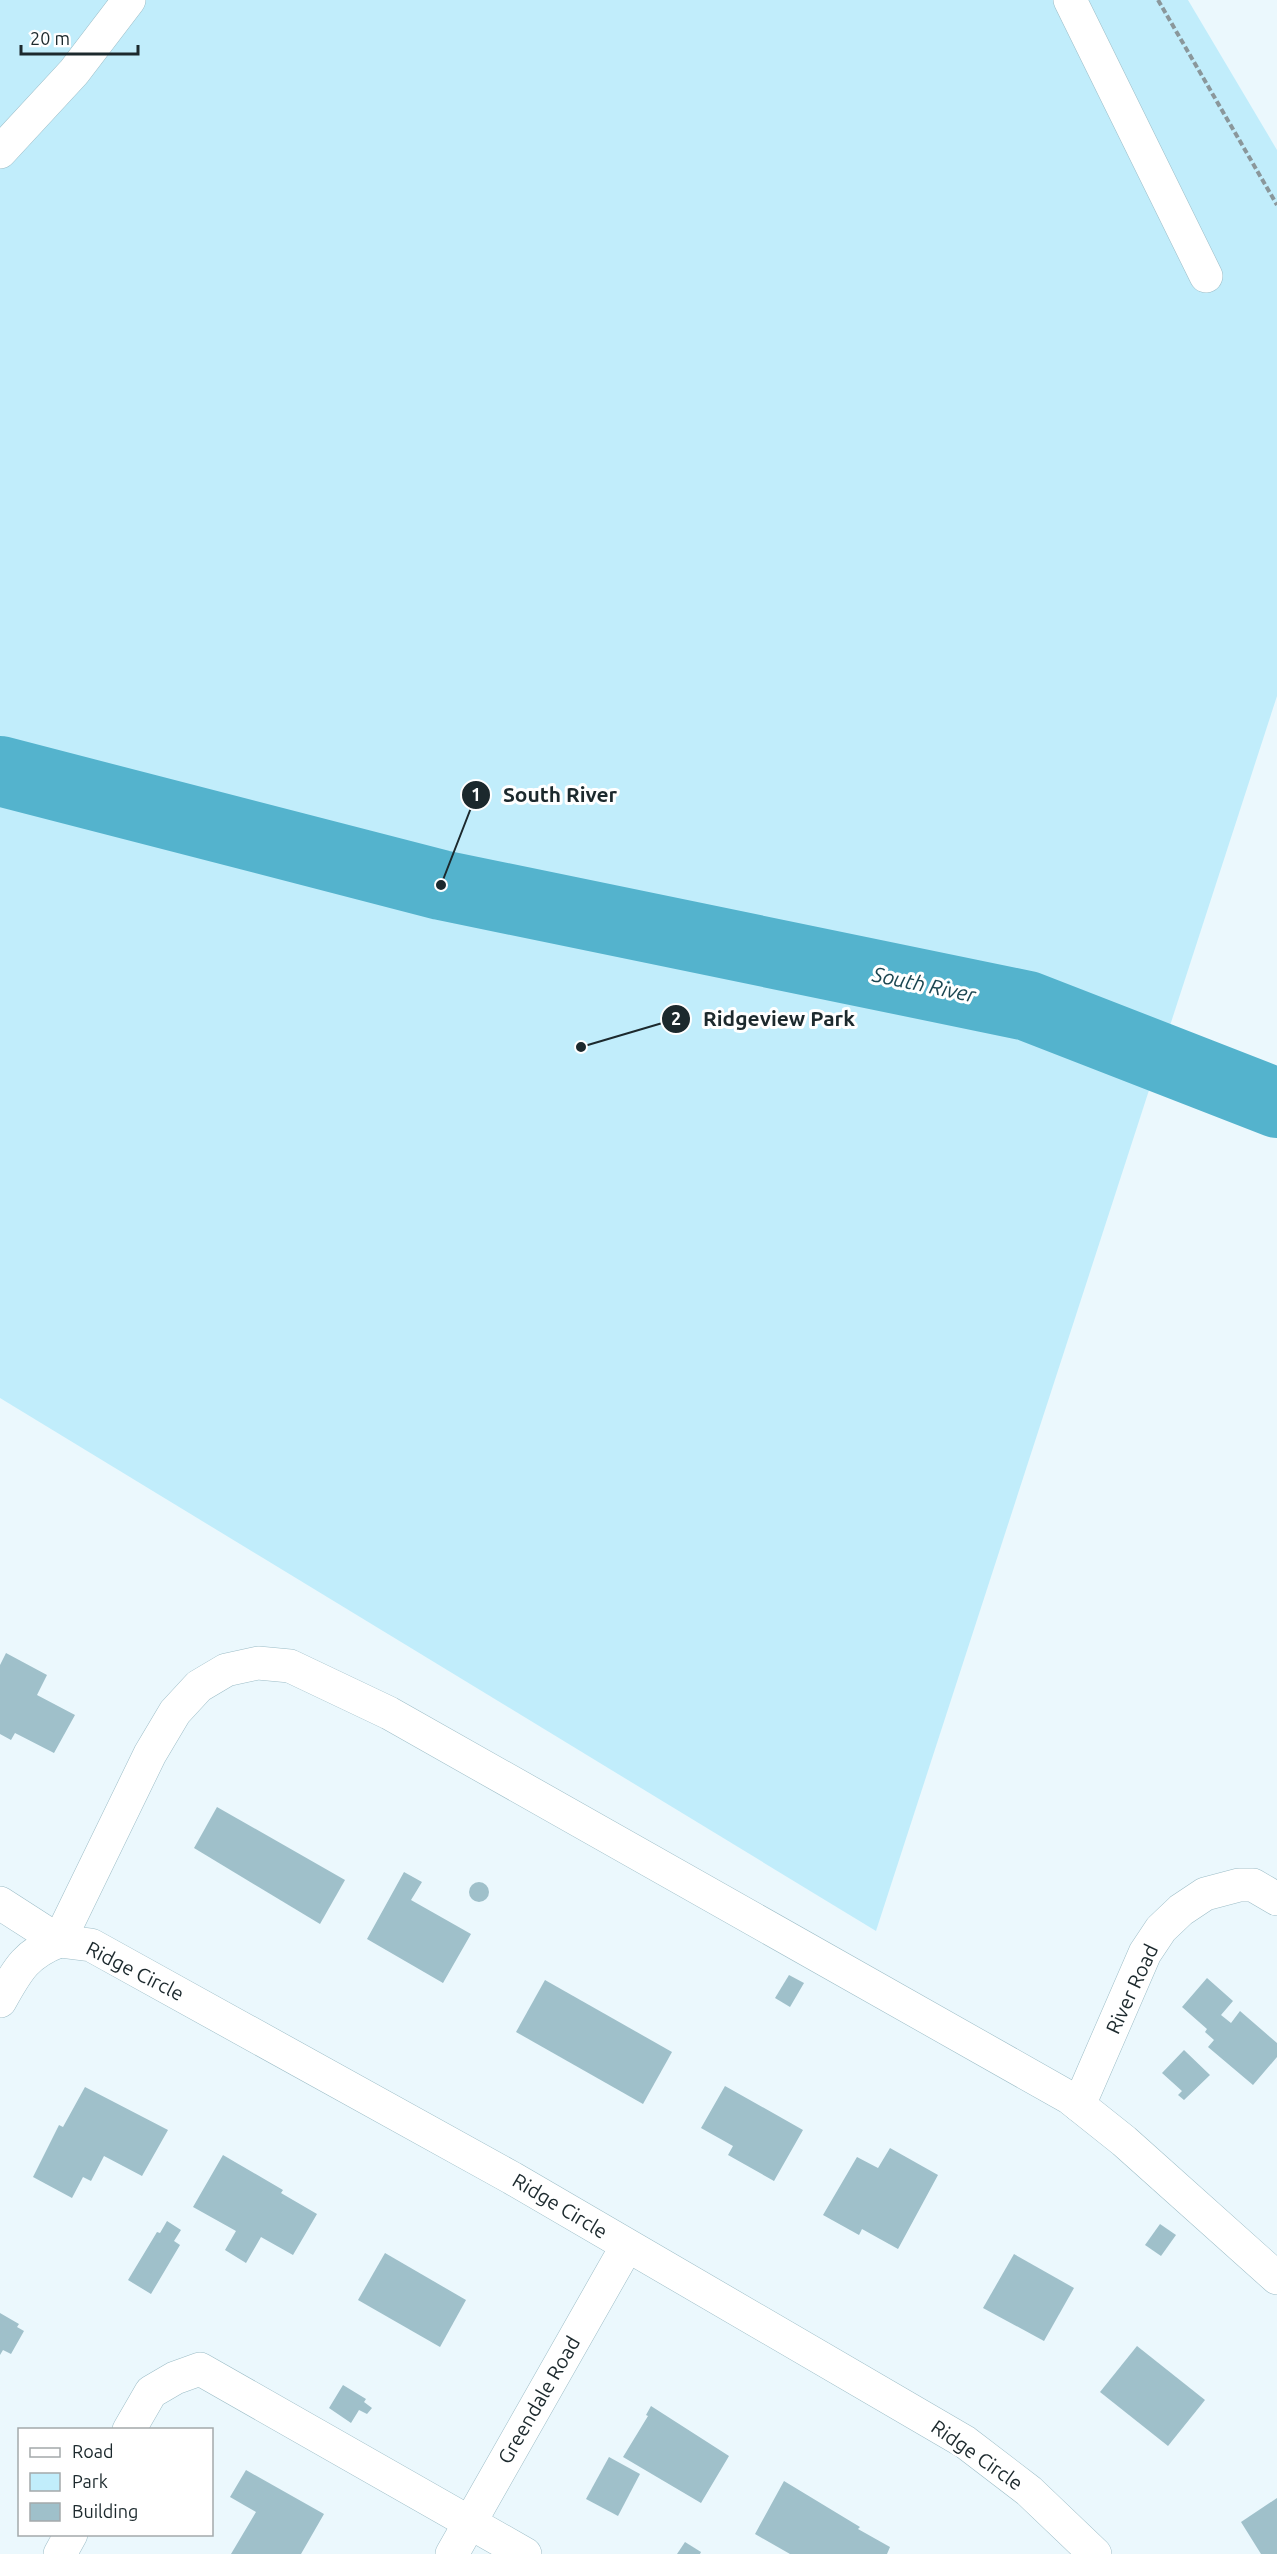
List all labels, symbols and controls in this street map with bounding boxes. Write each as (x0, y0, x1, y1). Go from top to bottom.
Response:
scale bar (21, 18, 138, 56)
text: 20 m (30, 28, 70, 48)
callout: South River (461, 775, 629, 814)
text: South River (503, 782, 617, 806)
text: 1 (471, 784, 481, 804)
water label: South River (870, 961, 979, 1007)
callout: Ridgeview Park (661, 999, 867, 1038)
text: Ridgeview Park (703, 1006, 855, 1030)
text: 2 (671, 1008, 681, 1028)
street label: Ridge Circle (83, 1936, 188, 2005)
street label: River Road (1101, 1940, 1162, 2037)
street label: Ridge Circle (509, 2168, 612, 2243)
street label: Greendale Road (493, 2332, 584, 2468)
street label: Ridge Circle (927, 2415, 1027, 2495)
legend (18, 2428, 213, 2536)
text: Road (72, 2441, 114, 2461)
text: Park (72, 2471, 108, 2491)
text: Building (72, 2501, 138, 2521)

